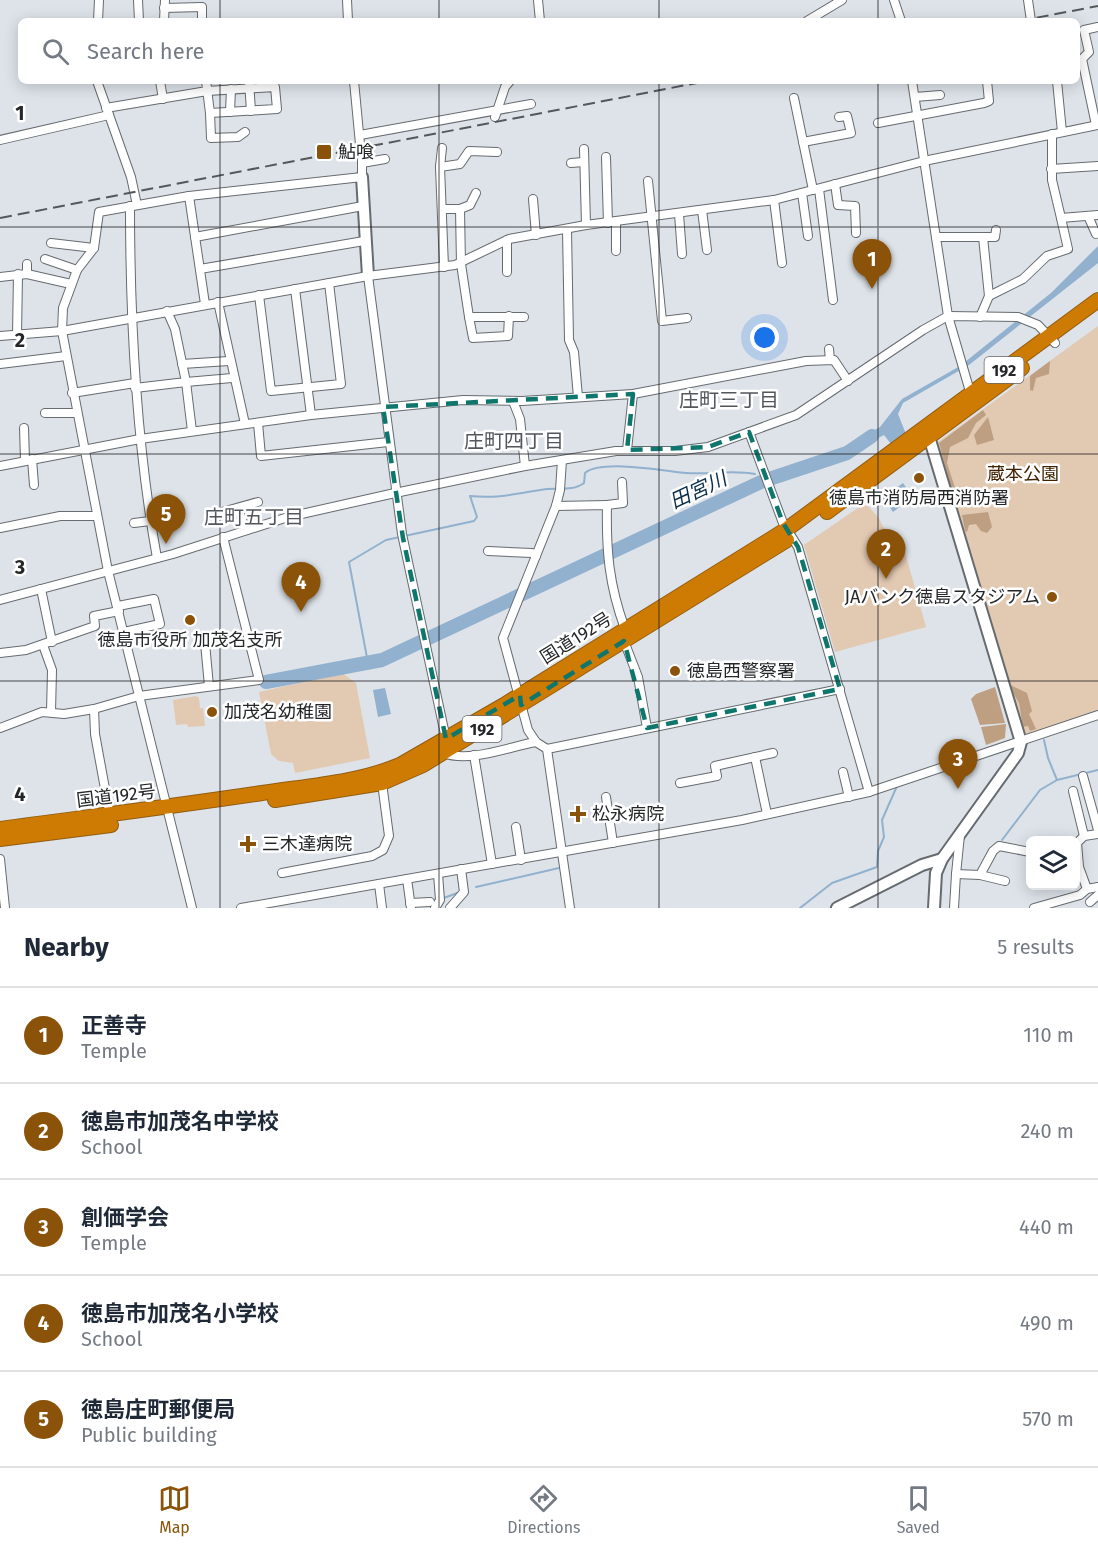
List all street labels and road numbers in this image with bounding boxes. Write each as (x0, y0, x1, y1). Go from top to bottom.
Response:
road number: 192 (984, 357, 1024, 383)
street label: 国道192号 (536, 608, 616, 668)
road number: 192 (462, 716, 502, 742)
street label: 国道192号 (75, 780, 157, 812)

